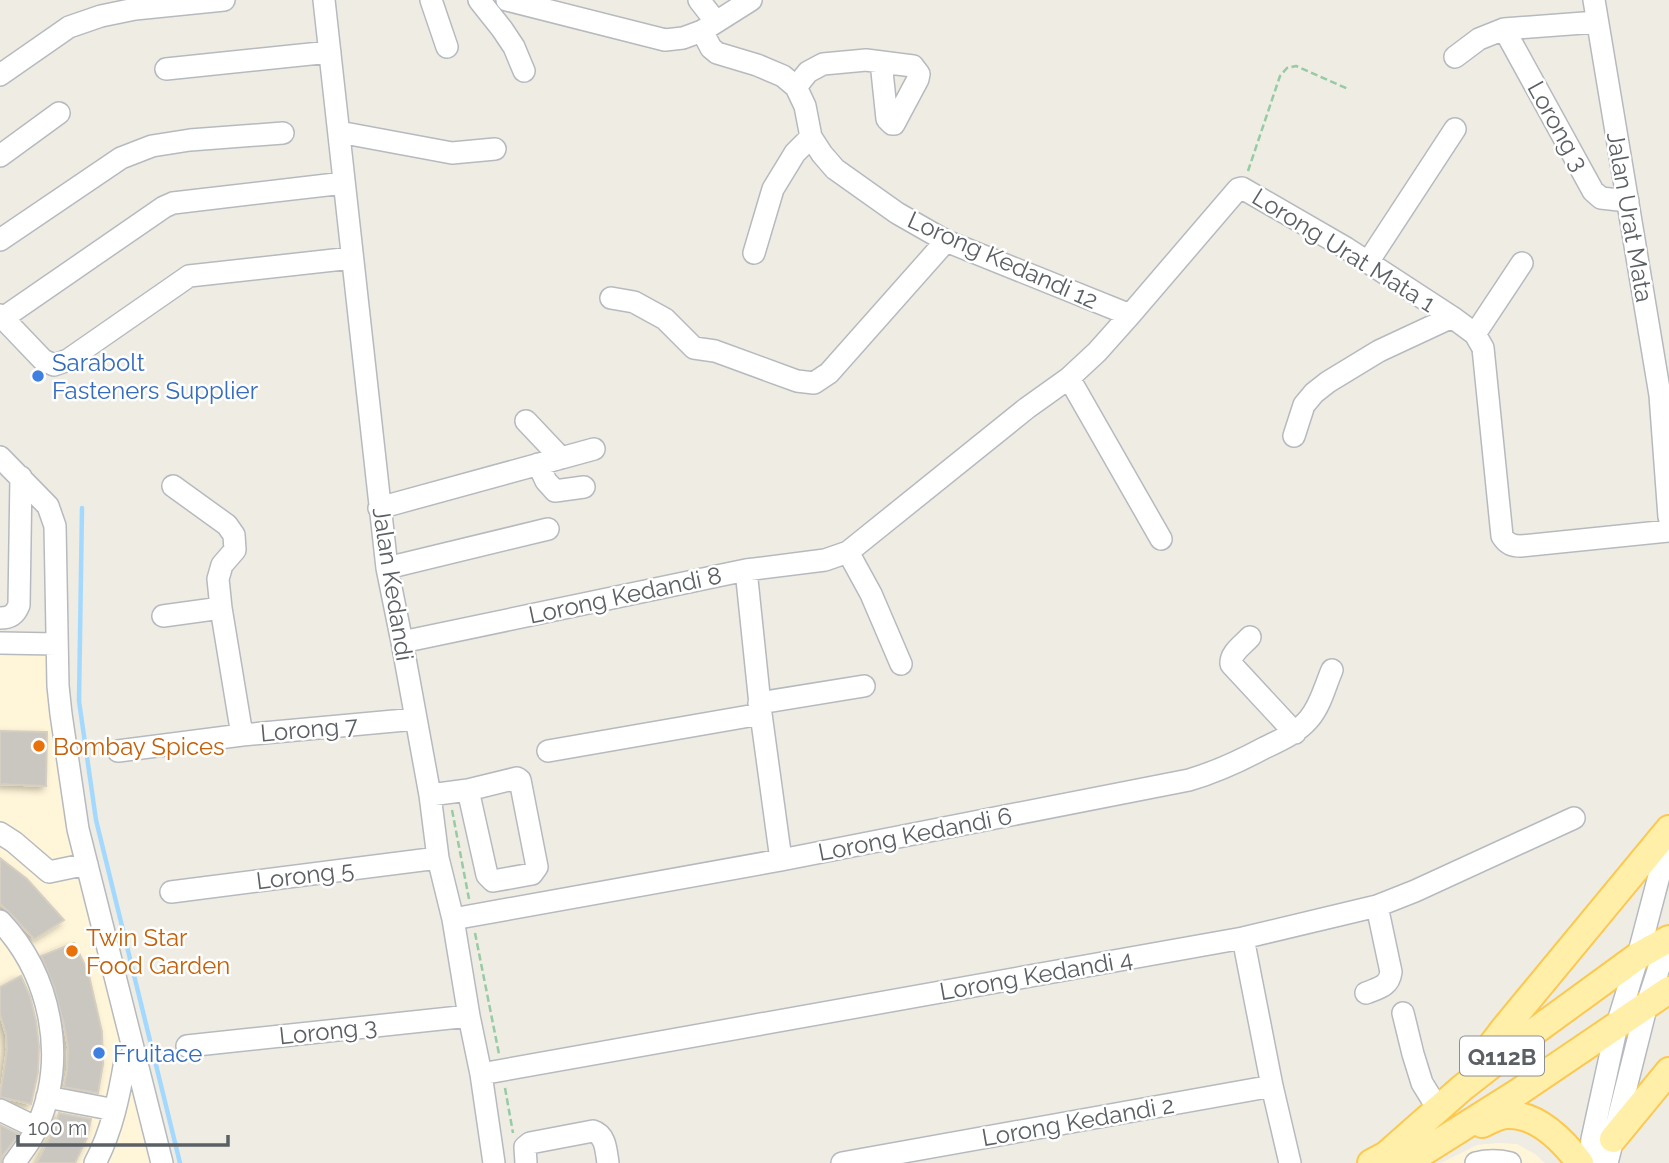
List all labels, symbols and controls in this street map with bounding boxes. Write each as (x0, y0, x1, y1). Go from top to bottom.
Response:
street label: Lorong 3 (1522, 76, 1594, 176)
street label: Jalan Urat Mata (1601, 129, 1659, 305)
street label: Lorong Urat Mata 1 (1247, 182, 1441, 318)
street label: Lorong Kedandi 12 (903, 205, 1103, 315)
place label: Sarabolt Fasteners Supplier (52, 348, 259, 405)
marker: Sarabolt Fasteners Supplier (30, 368, 46, 384)
street label: Jalan Kedandi (367, 505, 419, 663)
street label: Lorong Kedandi 8 (526, 560, 724, 630)
street label: Lorong 7 (259, 710, 359, 748)
place label: Bombay Spices (53, 732, 225, 761)
marker: Bombay Spices (31, 738, 47, 754)
street label: Lorong Kedandi 6 (816, 801, 1014, 867)
street label: Lorong 5 (254, 855, 356, 895)
place label: Twin Star Food Garden (86, 923, 230, 980)
marker: Twin Star Food Garden (64, 943, 80, 959)
street label: Lorong Kedandi 4 (937, 944, 1135, 1006)
street label: Lorong 3 (278, 1011, 378, 1051)
road number: Q112B (1460, 1036, 1544, 1076)
place label: Fruitace (113, 1039, 202, 1068)
marker: Fruitace (91, 1045, 107, 1061)
street label: Lorong Kedandi 2 (980, 1090, 1176, 1152)
scale bar (18, 1104, 228, 1148)
text: 100 m (28, 1115, 87, 1140)

